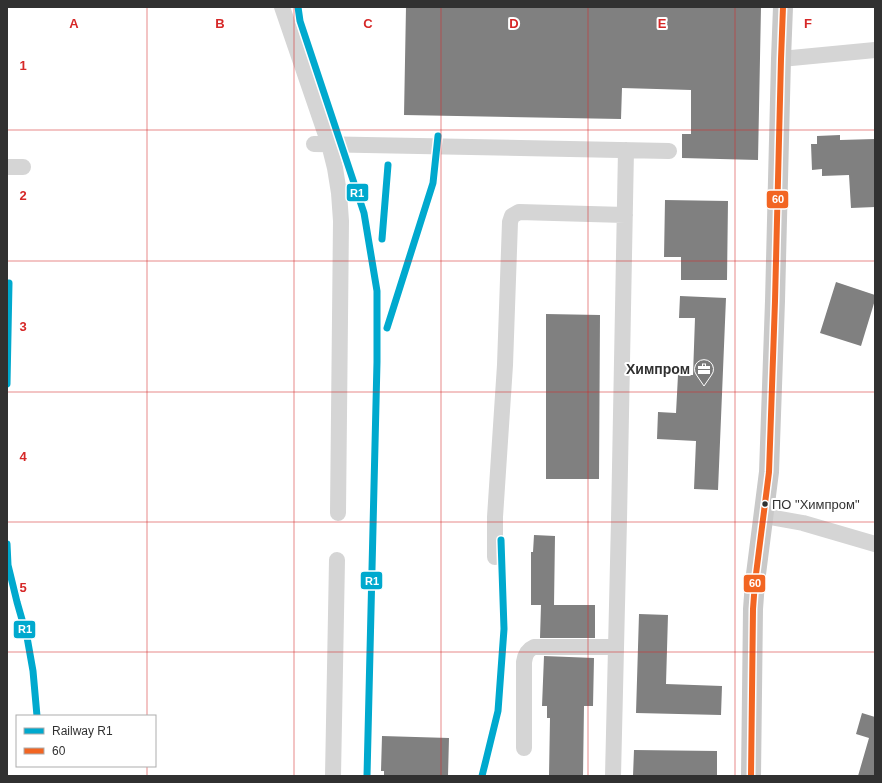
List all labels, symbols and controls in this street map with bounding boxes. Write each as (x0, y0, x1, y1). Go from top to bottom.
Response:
text: A (69, 16, 79, 31)
text: B (215, 16, 225, 31)
text: C (363, 16, 373, 31)
text: D (509, 16, 519, 31)
text: E (658, 16, 667, 31)
text: F (804, 16, 812, 31)
text: 1 (19, 58, 27, 73)
line badge: R1 (346, 183, 369, 202)
text: R1 (350, 187, 364, 199)
text: 2 (19, 188, 27, 203)
line badge: 60 (766, 190, 789, 209)
text: 60 (772, 193, 784, 205)
text: 3 (19, 319, 27, 334)
office icon: Химпром (693, 358, 715, 386)
place label: Химпром (626, 361, 690, 377)
text: 4 (19, 449, 27, 464)
place label: ПО "Химпром" (772, 497, 860, 512)
marker: ПО "Химпром" (760, 499, 770, 509)
line badge: R1 (360, 571, 383, 590)
line badge: 60 (743, 574, 766, 593)
text: R1 (365, 575, 379, 587)
text: 60 (749, 577, 761, 589)
text: 5 (19, 580, 27, 595)
line badge: R1 (13, 620, 36, 639)
text: R1 (18, 623, 32, 635)
legend (16, 715, 156, 767)
text: Railway R1 (52, 724, 113, 738)
text: 60 (52, 744, 66, 758)

